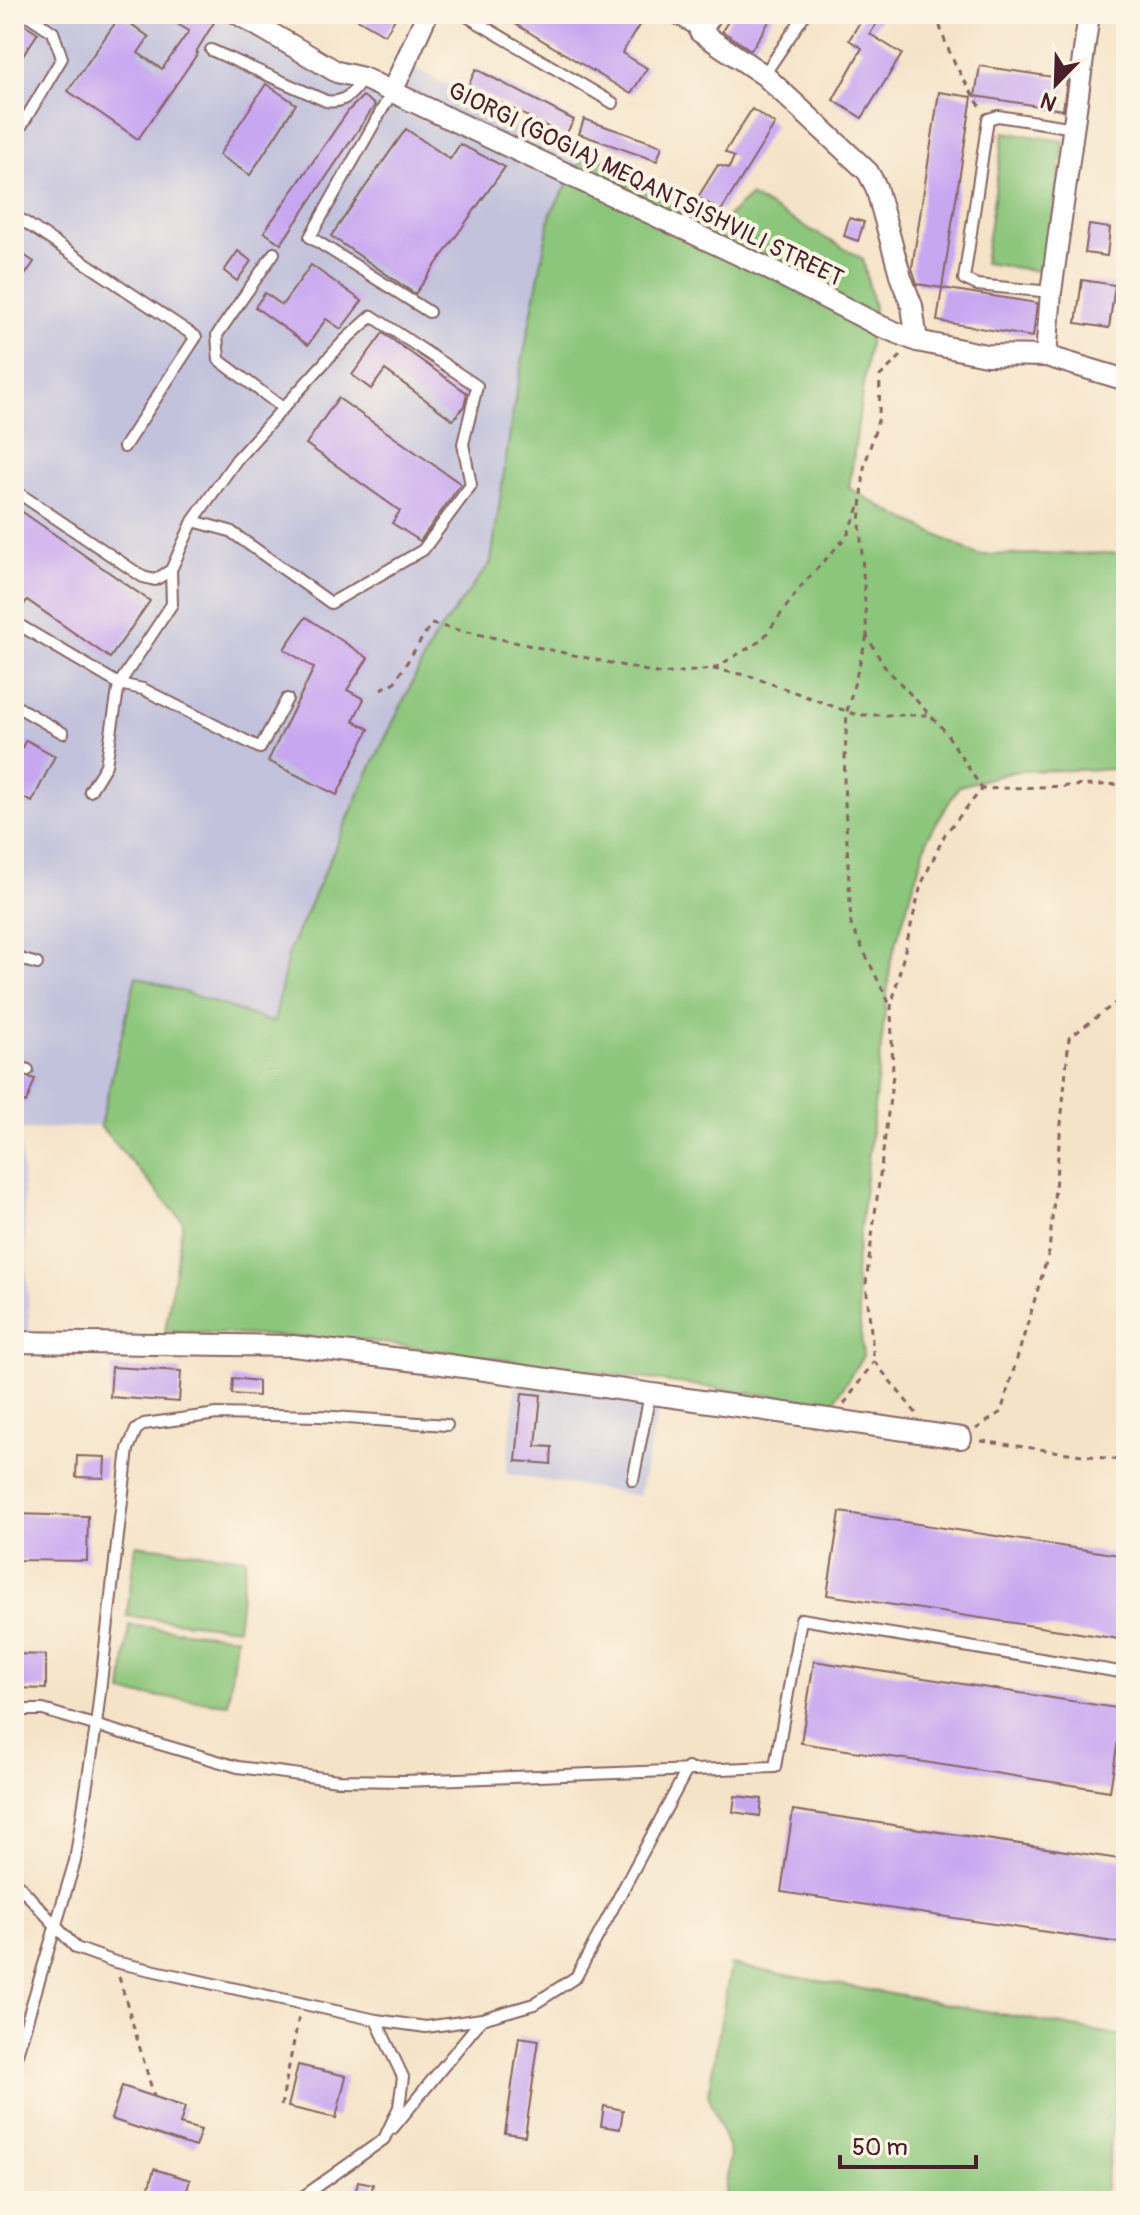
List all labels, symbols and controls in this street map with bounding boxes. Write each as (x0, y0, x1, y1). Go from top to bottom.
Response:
north arrow (1016, 44, 1096, 124)
street label: GIORGI (GOGIA) MEQANTSISHVILI STREET (443, 76, 848, 293)
text: N (1036, 86, 1061, 117)
scale bar (840, 2119, 976, 2169)
text: 50 m (852, 2133, 908, 2162)

